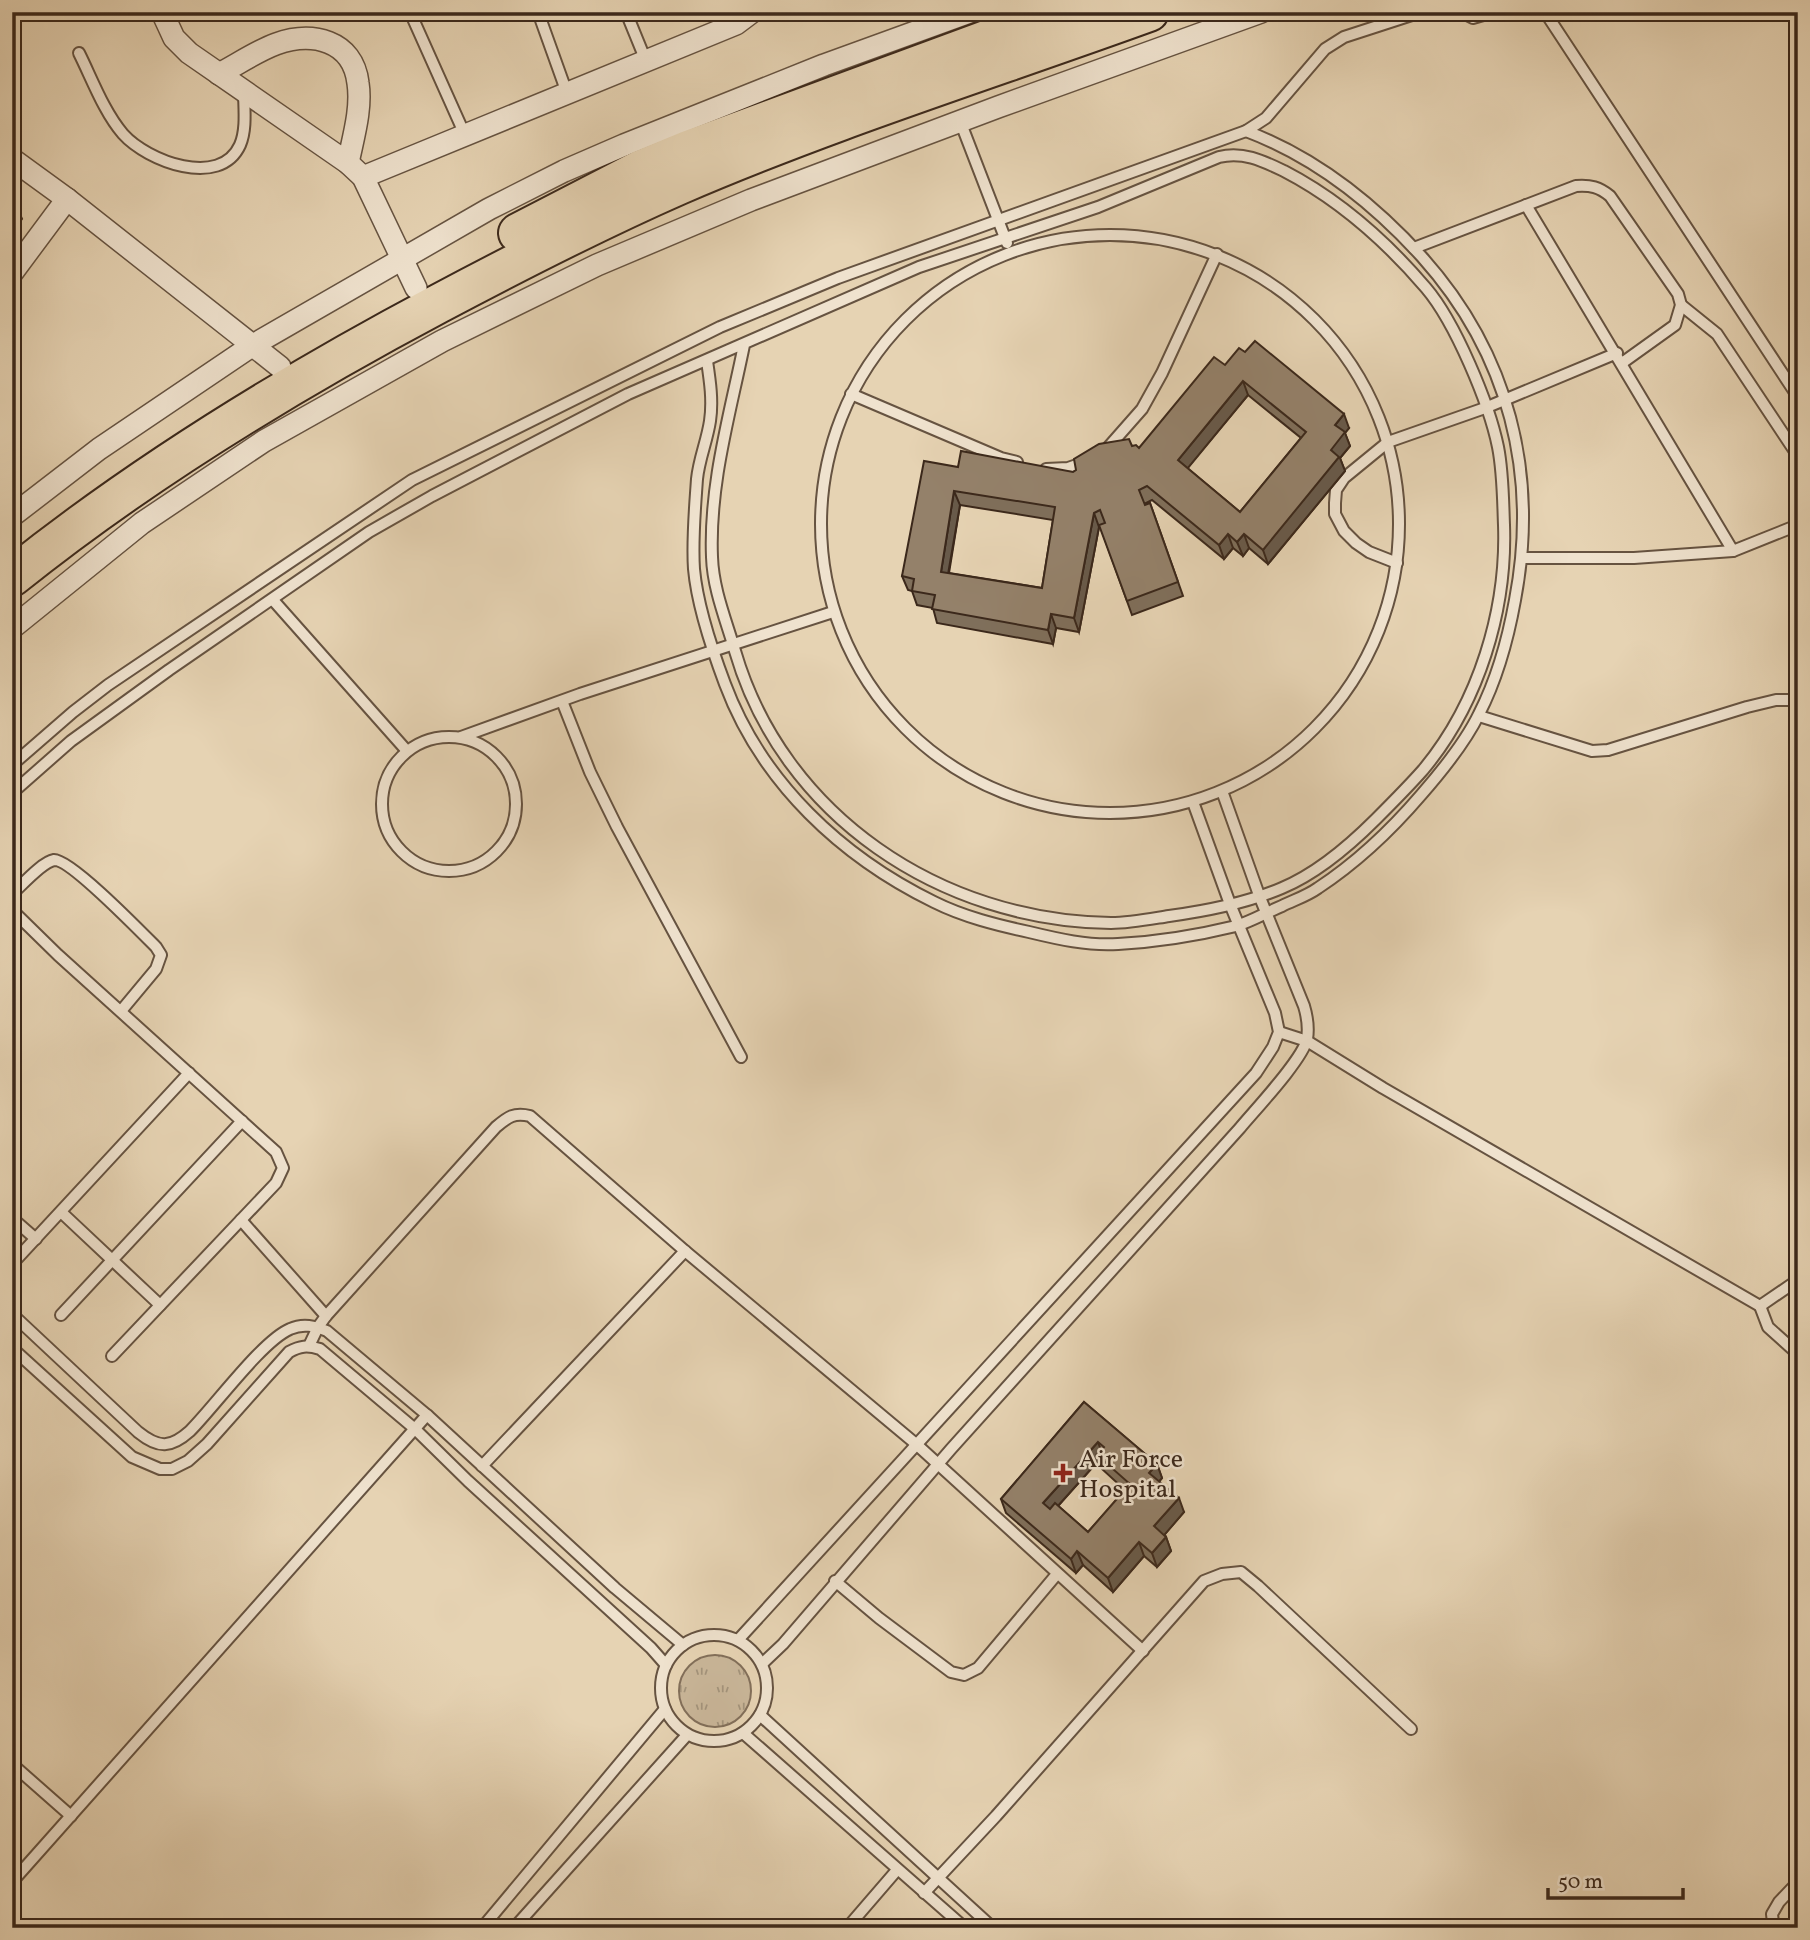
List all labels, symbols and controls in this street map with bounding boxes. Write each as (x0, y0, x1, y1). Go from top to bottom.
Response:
place label: Air Force Hospital (1079, 1442, 1183, 1508)
marker: Air Force Hospital (1053, 1463, 1073, 1483)
scale bar (1548, 1856, 1682, 1900)
text: 50 m (1558, 1868, 1603, 1897)

